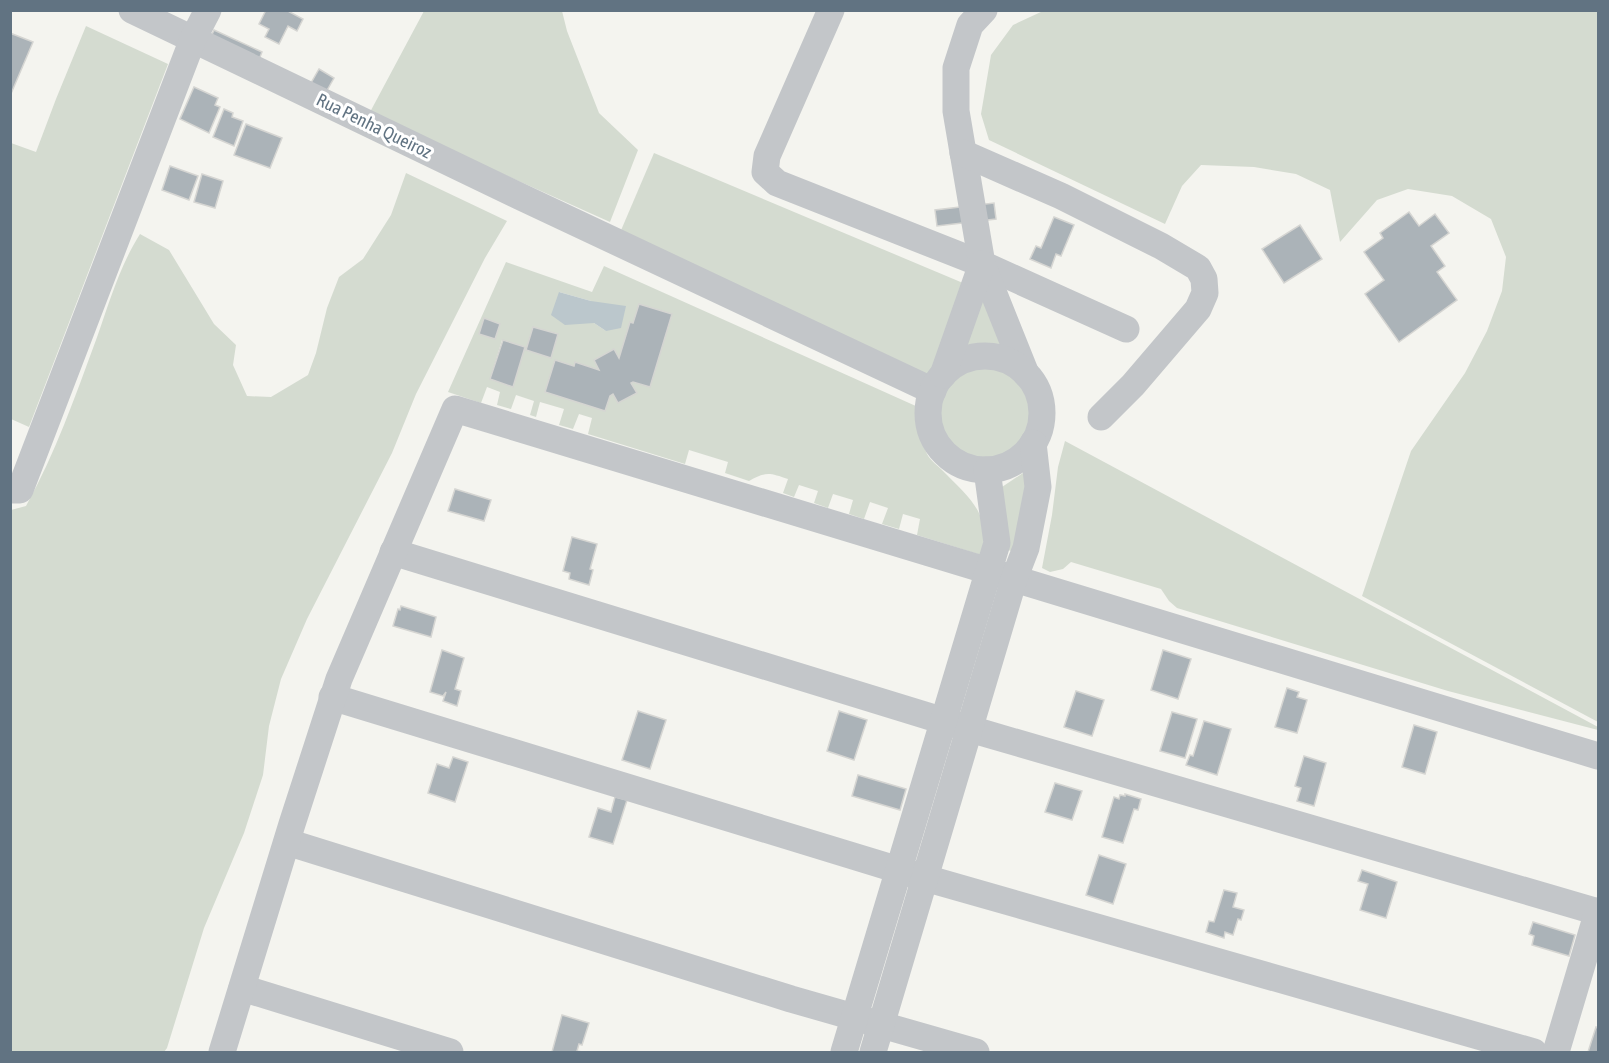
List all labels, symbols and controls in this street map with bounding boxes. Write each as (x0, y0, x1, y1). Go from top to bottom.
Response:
street label: Rua Penha Queiroz (313, 89, 436, 163)

